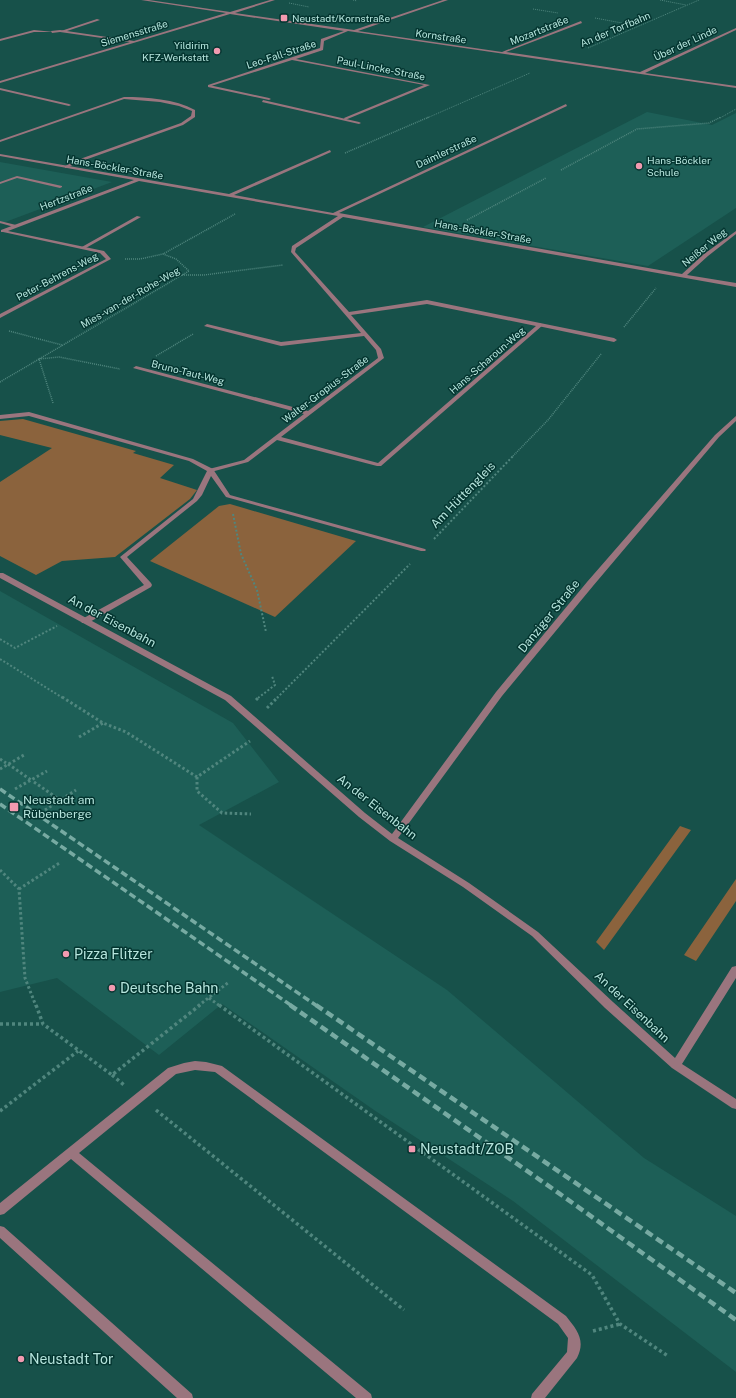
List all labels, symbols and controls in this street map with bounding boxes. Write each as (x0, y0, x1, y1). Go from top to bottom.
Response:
street label: An der Torfbahn (578, 9, 652, 49)
place label: Neustadt/Kornstraße (292, 12, 390, 24)
marker: Neustadt/Kornstraße (279, 13, 289, 23)
street label: Mozartstraße (508, 13, 570, 47)
street label: Siemensstraße (99, 17, 169, 49)
street label: Über der Linde (651, 23, 719, 63)
street label: Kornstraße (415, 26, 468, 46)
street label: Leo-Fall-Straße (245, 37, 318, 71)
place label: Yildirim KFZ-Werkstatt (142, 39, 209, 63)
marker: Yildirim KFZ-Werkstatt (212, 46, 222, 56)
street label: Paul-Lincke-Straße (336, 54, 426, 83)
street label: Daimlerstraße (414, 132, 479, 170)
street label: Hans-Böckler-Straße (66, 153, 165, 181)
place label: Hans-Böckler Schule (647, 154, 711, 178)
marker: Hans-Böckler Schule (634, 161, 644, 171)
street label: Hertzstraße (38, 181, 94, 213)
street label: Hans-Böckler-Straße (434, 217, 533, 245)
street label: Neißer Weg (679, 225, 729, 269)
street label: Peter-Behrens-Weg (14, 249, 100, 303)
street label: Mies-van-der-Rohe-Weg (78, 264, 182, 330)
street label: Hans-Scharoun-Weg (447, 324, 527, 396)
street label: Walter-Gropius-Straße (279, 352, 371, 425)
street label: Bruno-Taut-Weg (150, 357, 226, 387)
street label: Am Hüttengleis (428, 459, 498, 531)
street label: Danziger Straße (515, 577, 583, 655)
street label: An der Eisenbahn (66, 592, 158, 650)
street label: An der Eisenbahn (334, 772, 420, 843)
place label: Neustadt am Rübenberge (23, 793, 95, 821)
marker: Neustadt am Rübenberge (8, 801, 20, 813)
place label: Pizza Flitzer (74, 946, 153, 962)
marker: Pizza Flitzer (61, 949, 71, 959)
street label: An der Eisenbahn (592, 969, 672, 1045)
place label: Deutsche Bahn (120, 980, 218, 996)
marker: Deutsche Bahn (107, 983, 117, 993)
place label: Neustadt/ZOB (420, 1141, 514, 1157)
marker: Neustadt/ZOB (407, 1144, 417, 1154)
place label: Neustadt Tor (29, 1351, 114, 1367)
marker: Neustadt Tor (16, 1354, 26, 1364)

